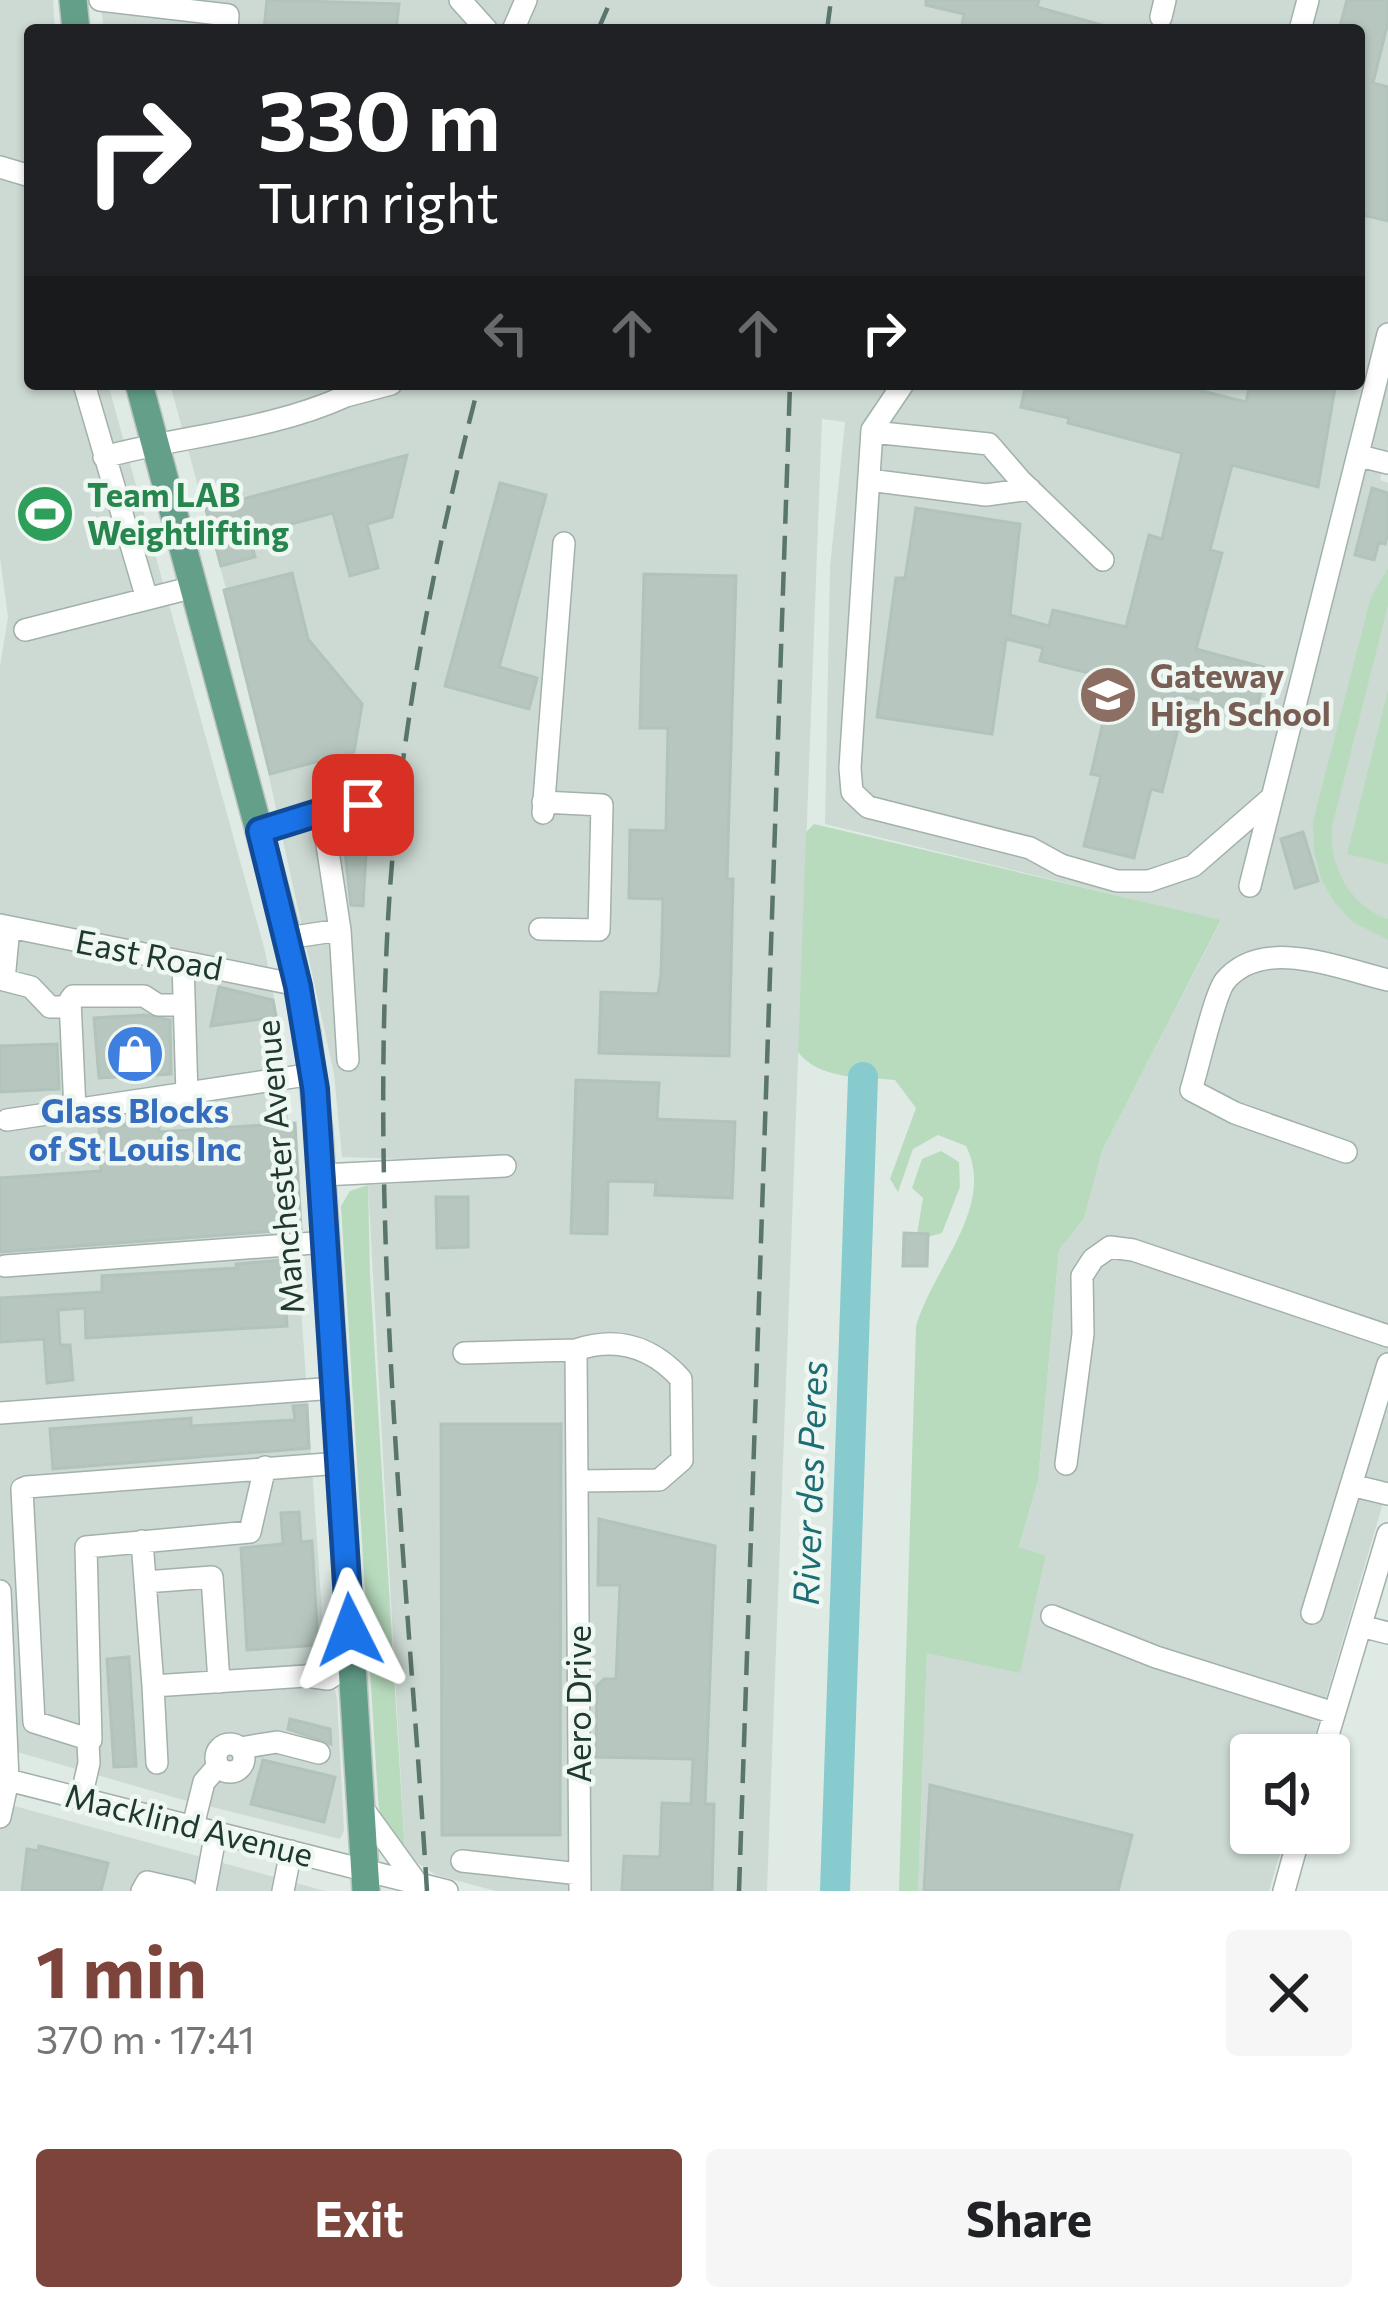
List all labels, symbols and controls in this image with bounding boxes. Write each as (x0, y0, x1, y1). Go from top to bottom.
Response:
text: 330 m (258, 66, 501, 168)
icon: right (60, 72, 216, 228)
text: Turn right (258, 168, 499, 234)
icon: left (473, 300, 539, 366)
icon: ahead (599, 300, 665, 366)
icon: ahead (725, 300, 791, 366)
icon: right (851, 300, 917, 366)
place label: Team LAB Weightlifting (87, 473, 289, 552)
sports icon: Team LAB Weightlifting (14, 483, 76, 545)
place label: Gateway High School (1150, 654, 1331, 733)
school or university icon: Gateway High School (1077, 664, 1139, 726)
pin (312, 754, 414, 856)
icon: arrive (330, 772, 396, 838)
street label: East Road (72, 919, 226, 988)
street label: Manchester Avenue (245, 1018, 312, 1316)
shop icon: Glass Blocks of St Louis Inc (104, 1023, 166, 1085)
place label: Glass Blocks of St Louis Inc (28, 1089, 242, 1168)
water label: River des Peres (782, 1360, 834, 1606)
position arrow (287, 1567, 413, 1693)
street label: Aero Drive (557, 1625, 598, 1783)
map controls (1230, 1734, 1350, 1854)
button: sound (1230, 1734, 1350, 1854)
street label: Macklind Avenue (61, 1773, 317, 1874)
text: 1 min (36, 1925, 207, 2013)
button: close (1226, 1930, 1352, 2056)
text: 370 m · 17:41 (36, 2014, 255, 2062)
button: Exit (36, 2149, 682, 2287)
button: Share (706, 2149, 1352, 2287)

